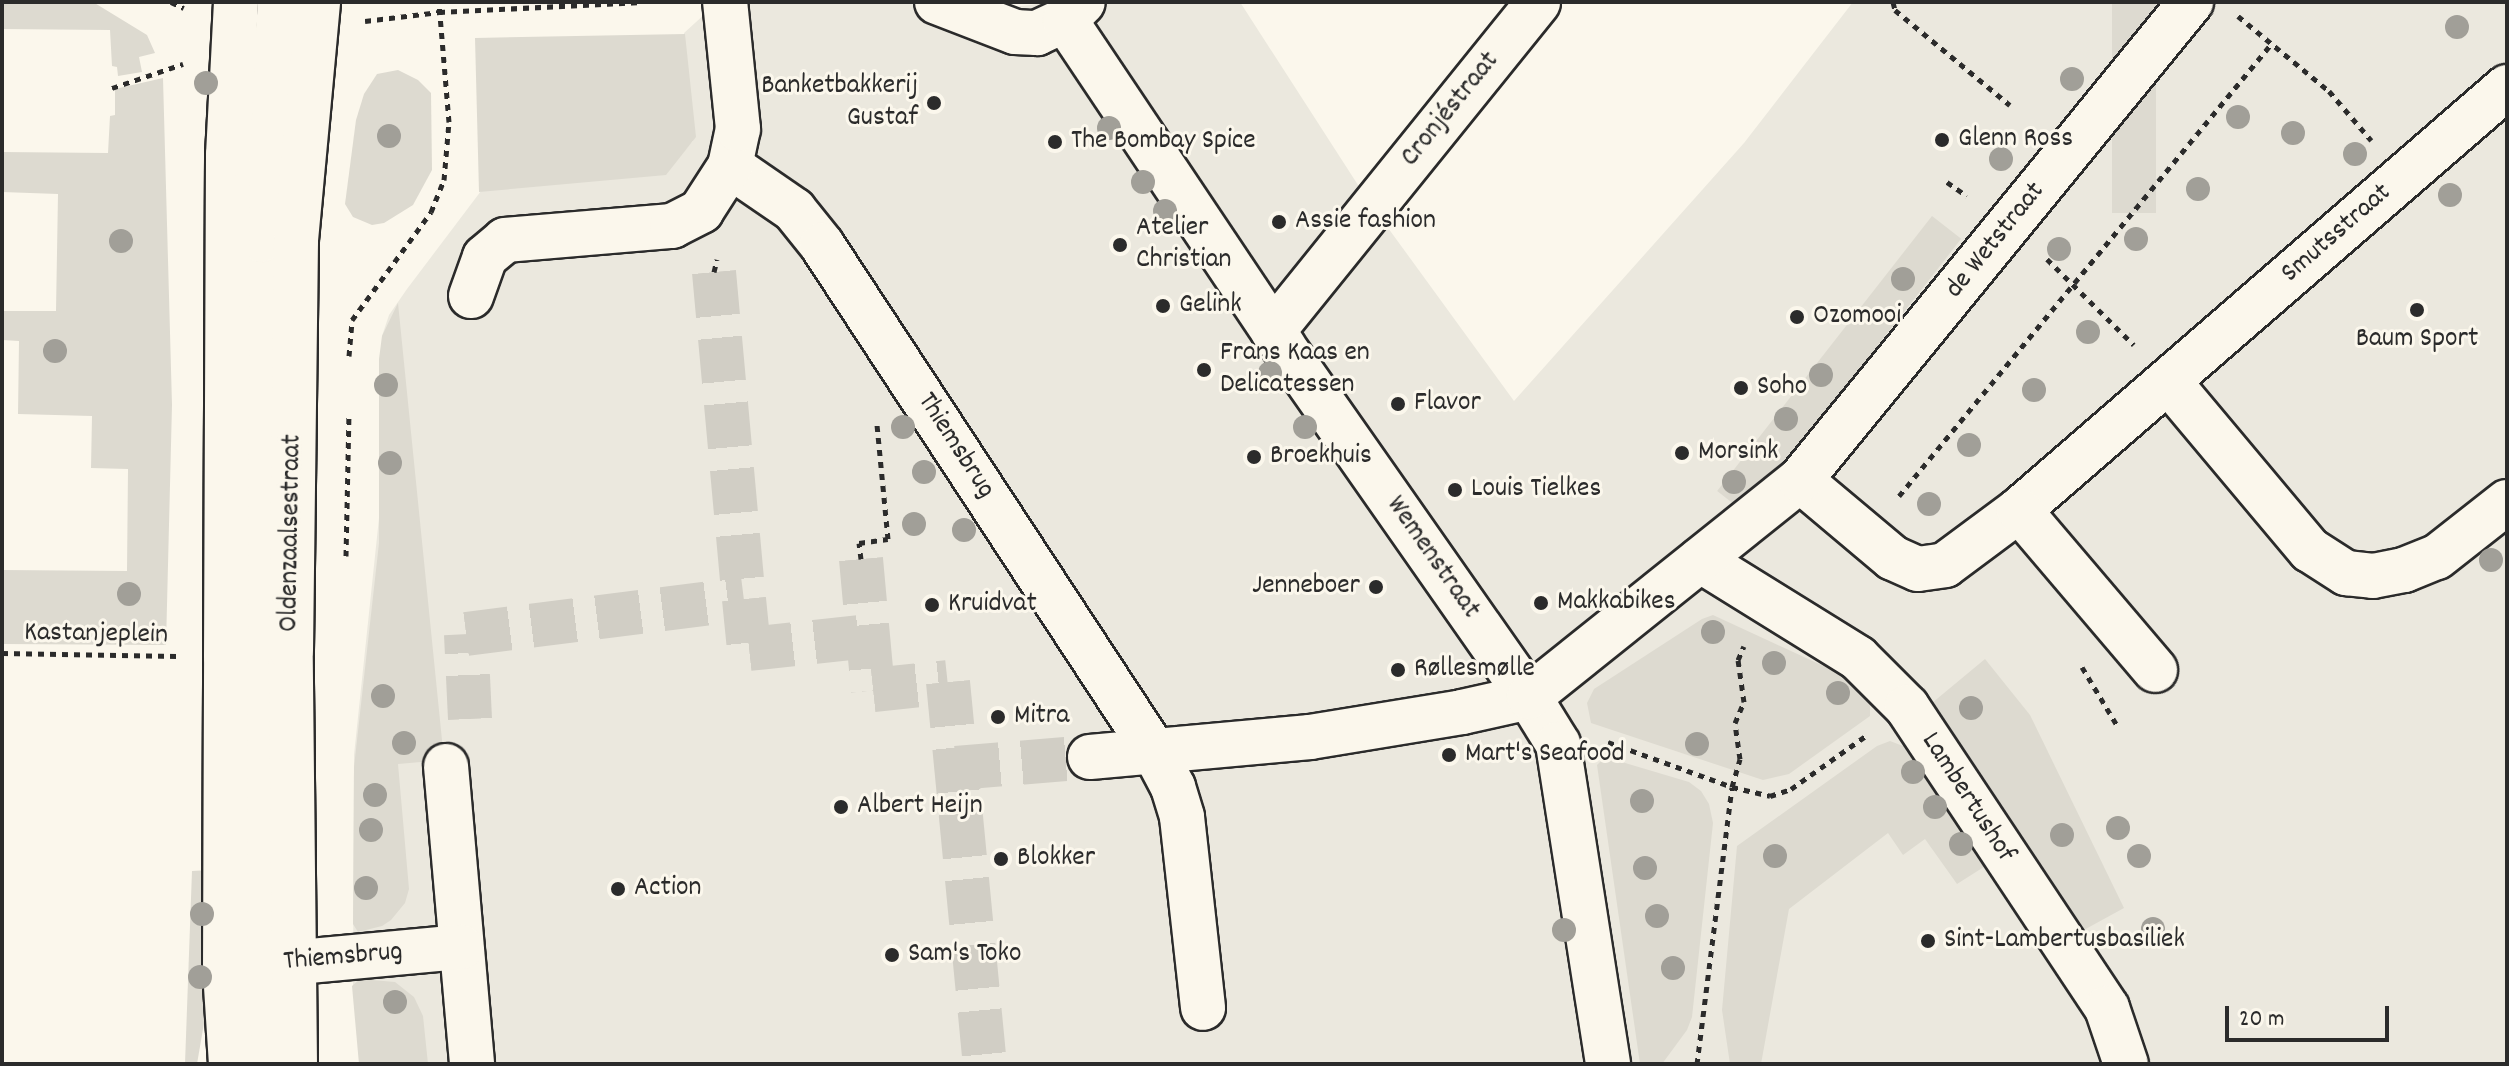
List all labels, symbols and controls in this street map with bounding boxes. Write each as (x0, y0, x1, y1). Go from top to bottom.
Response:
street label: Cronjéstraat (1394, 46, 1508, 174)
place label: Banketbakkerij Gustaf (761, 70, 918, 136)
marker: Banketbakkerij Gustaf (925, 94, 943, 112)
place label: Glenn Ross (1958, 123, 2073, 157)
place label: The Bombay Spice (1071, 125, 1256, 159)
marker: Glenn Ross (1933, 131, 1951, 149)
marker: The Bombay Spice (1046, 133, 1064, 151)
street label: de Wetstraat (1939, 176, 2053, 306)
street label: Smutsstraat (2275, 177, 2399, 291)
place label: Assie fashion (1295, 205, 1436, 239)
place label: Atelier Christian (1136, 212, 1231, 278)
marker: Assie fashion (1270, 213, 1288, 231)
marker: Atelier Christian (1111, 236, 1129, 254)
place label: Gelink (1179, 289, 1242, 323)
marker: Gelink (1154, 297, 1172, 315)
place label: Ozomooi (1813, 300, 1901, 334)
marker: Baum Sport (2408, 301, 2426, 319)
marker: Ozomooi (1788, 308, 1806, 326)
place label: Baum Sport (2356, 323, 2478, 357)
place label: Frans Kaas en Delicatessen (1220, 337, 1370, 403)
marker: Frans Kaas en Delicatessen (1195, 361, 1213, 379)
place label: Soho (1757, 371, 1807, 405)
marker: Soho (1732, 379, 1750, 397)
street label: Thiemsbrug (908, 387, 1002, 505)
place label: Flavor (1414, 387, 1481, 421)
marker: Flavor (1389, 395, 1407, 413)
street label: Oldenzaalsestraat (273, 434, 311, 632)
place label: Morsink (1698, 436, 1779, 470)
place label: Broekhuis (1270, 440, 1372, 474)
marker: Morsink (1673, 444, 1691, 462)
marker: Broekhuis (1245, 448, 1263, 466)
place label: Louis Tielkes (1471, 473, 1601, 507)
marker: Louis Tielkes (1446, 481, 1464, 499)
street label: Wemenstraat (1378, 490, 1486, 626)
place label: Jenneboer (1252, 570, 1360, 604)
marker: Jenneboer (1367, 578, 1385, 596)
place label: Makkabikes (1557, 586, 1675, 620)
place label: Kruidvat (948, 588, 1037, 622)
marker: Makkabikes (1532, 594, 1550, 612)
marker: Kruidvat (923, 596, 941, 614)
street label: Kastanjeplein (24, 617, 168, 653)
place label: Røllesmølle (1414, 653, 1535, 687)
marker: Røllesmølle (1389, 661, 1407, 679)
place label: Mitra (1014, 700, 1069, 734)
marker: Mitra (989, 708, 1007, 726)
street label: Lambertushof (1913, 727, 2021, 869)
place label: Mart's Seafood (1465, 738, 1625, 772)
marker: Mart's Seafood (1440, 746, 1458, 764)
place label: Albert Heijn (857, 790, 983, 824)
marker: Albert Heijn (832, 798, 850, 816)
place label: Blokker (1017, 842, 1095, 876)
marker: Blokker (992, 850, 1010, 868)
place label: Action (634, 872, 701, 906)
marker: Action (609, 880, 627, 898)
place label: Sint-Lambertusbasiliek (1944, 924, 2185, 958)
marker: Sint-Lambertusbasiliek (1919, 932, 1937, 950)
street label: Thiemsbrug (282, 936, 404, 980)
place label: Sam's Toko (908, 938, 1022, 972)
marker: Sam's Toko (883, 946, 901, 964)
scale bar (2229, 990, 2393, 1040)
text: 20 m (2239, 1003, 2285, 1037)

